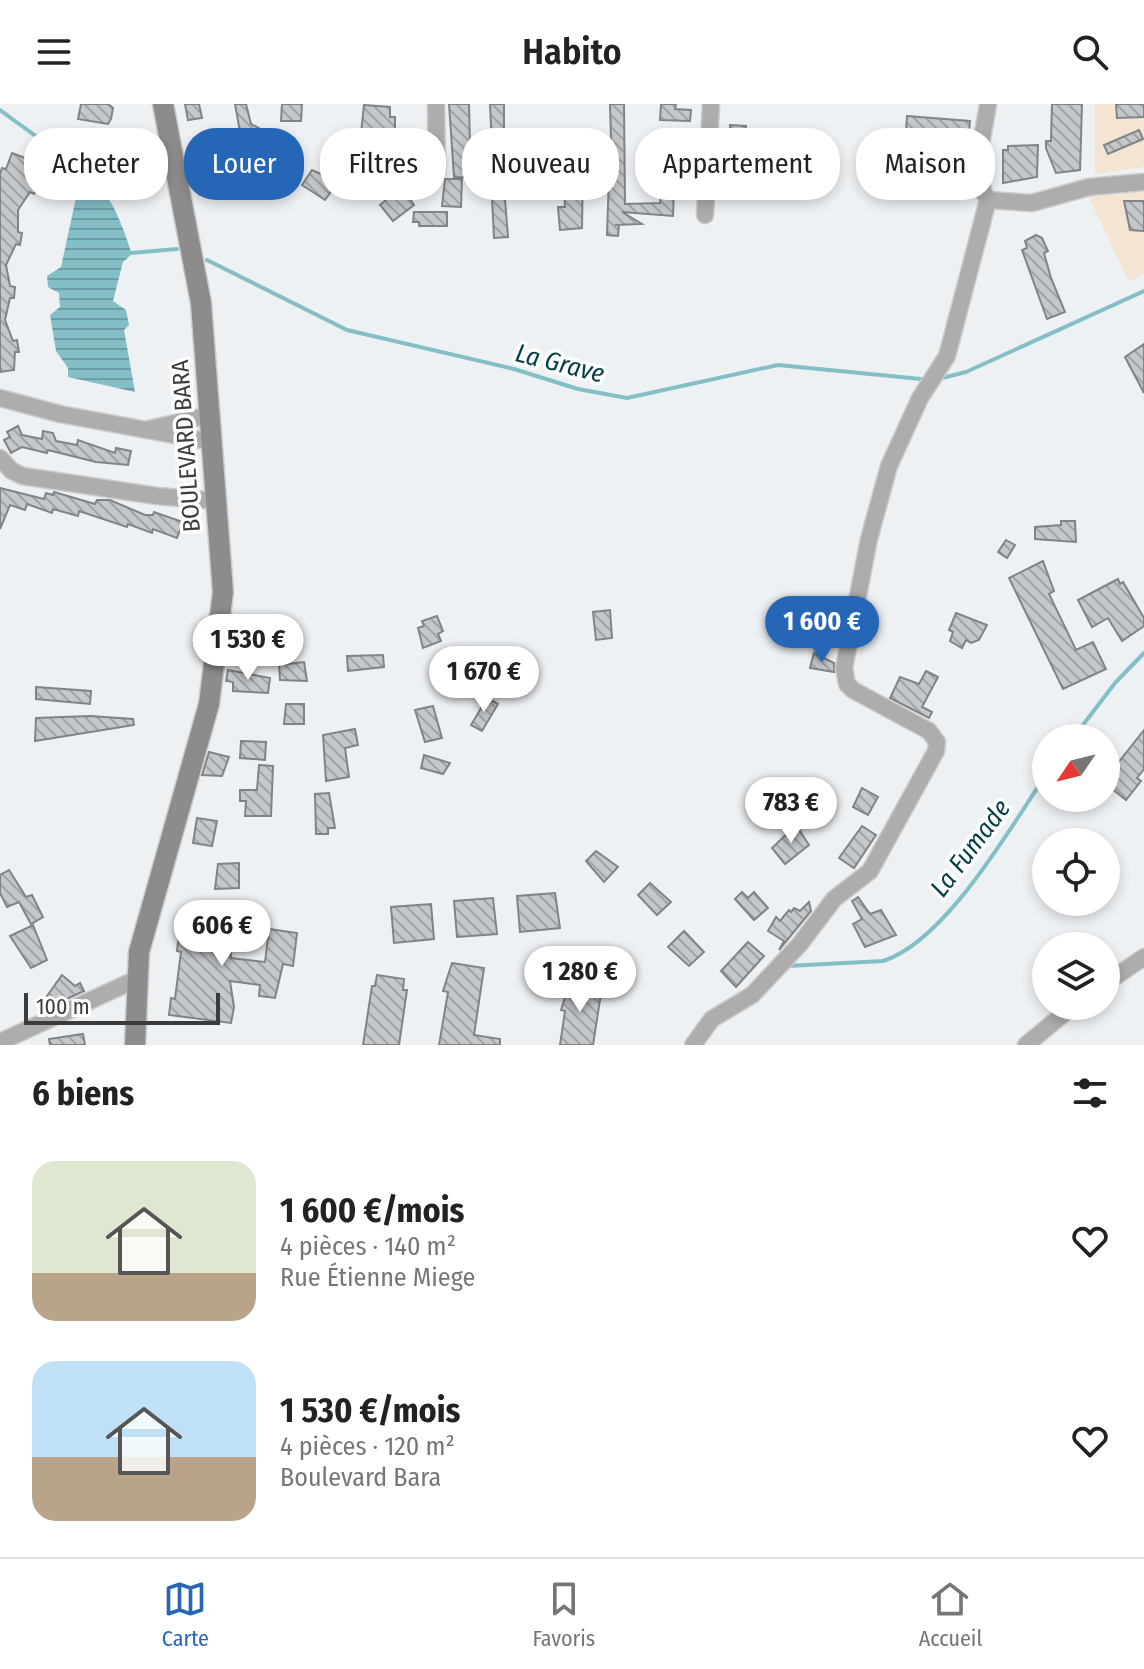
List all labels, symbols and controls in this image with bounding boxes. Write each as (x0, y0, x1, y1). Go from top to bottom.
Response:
icon: menu (32, 30, 76, 74)
text: Habito (522, 30, 622, 74)
icon: search (1068, 30, 1112, 74)
chip: Acheter (24, 128, 168, 200)
chip: Louer (184, 128, 304, 200)
chip: Filtres (320, 128, 446, 200)
chip: Nouveau (462, 128, 619, 200)
chip: Appartement (635, 128, 840, 200)
chip: Maison (856, 128, 995, 200)
water label: La Grave (512, 337, 608, 389)
street label: BOULEVARD BARA (166, 359, 206, 533)
pin: 1 600 € (748, 596, 896, 664)
text: 1 600 € (783, 606, 861, 637)
pin: 1 530 € (174, 614, 322, 682)
text: 1 530 € (211, 624, 285, 655)
pin: 1 670 € (410, 646, 558, 714)
text: 1 670 € (447, 656, 521, 687)
north arrow (1032, 724, 1120, 812)
map controls (1032, 724, 1120, 1020)
pin: 783 € (735, 777, 847, 845)
text: 783 € (763, 787, 819, 818)
water label: La Fumade (924, 794, 1017, 903)
button: locate (1032, 828, 1120, 916)
pin: 606 € (166, 900, 278, 968)
text: 606 € (192, 910, 252, 941)
button: layers (1032, 932, 1120, 1020)
pin: 1 280 € (506, 946, 654, 1014)
text: 1 280 € (542, 956, 618, 987)
scale bar (24, 989, 220, 1025)
text: 100 m (36, 993, 90, 1020)
icon: filters (1068, 1071, 1112, 1115)
text: 6 biens (32, 1073, 134, 1114)
text: 1 600 €/mois (280, 1190, 464, 1231)
icon: home (96, 1193, 192, 1289)
icon: heart (1068, 1219, 1112, 1263)
text: 4 pièces · 140 m² (280, 1231, 456, 1262)
text: Rue Étienne Miege (280, 1262, 475, 1293)
text: 1 530 €/mois (280, 1390, 460, 1431)
icon: home (96, 1393, 192, 1489)
icon: heart (1068, 1419, 1112, 1463)
text: 4 pièces · 120 m² (280, 1431, 455, 1462)
text: Boulevard Bara (280, 1462, 441, 1493)
tab: Carte (162, 1577, 209, 1652)
tab: Favoris (532, 1577, 595, 1652)
tab: Accueil (919, 1577, 982, 1652)

